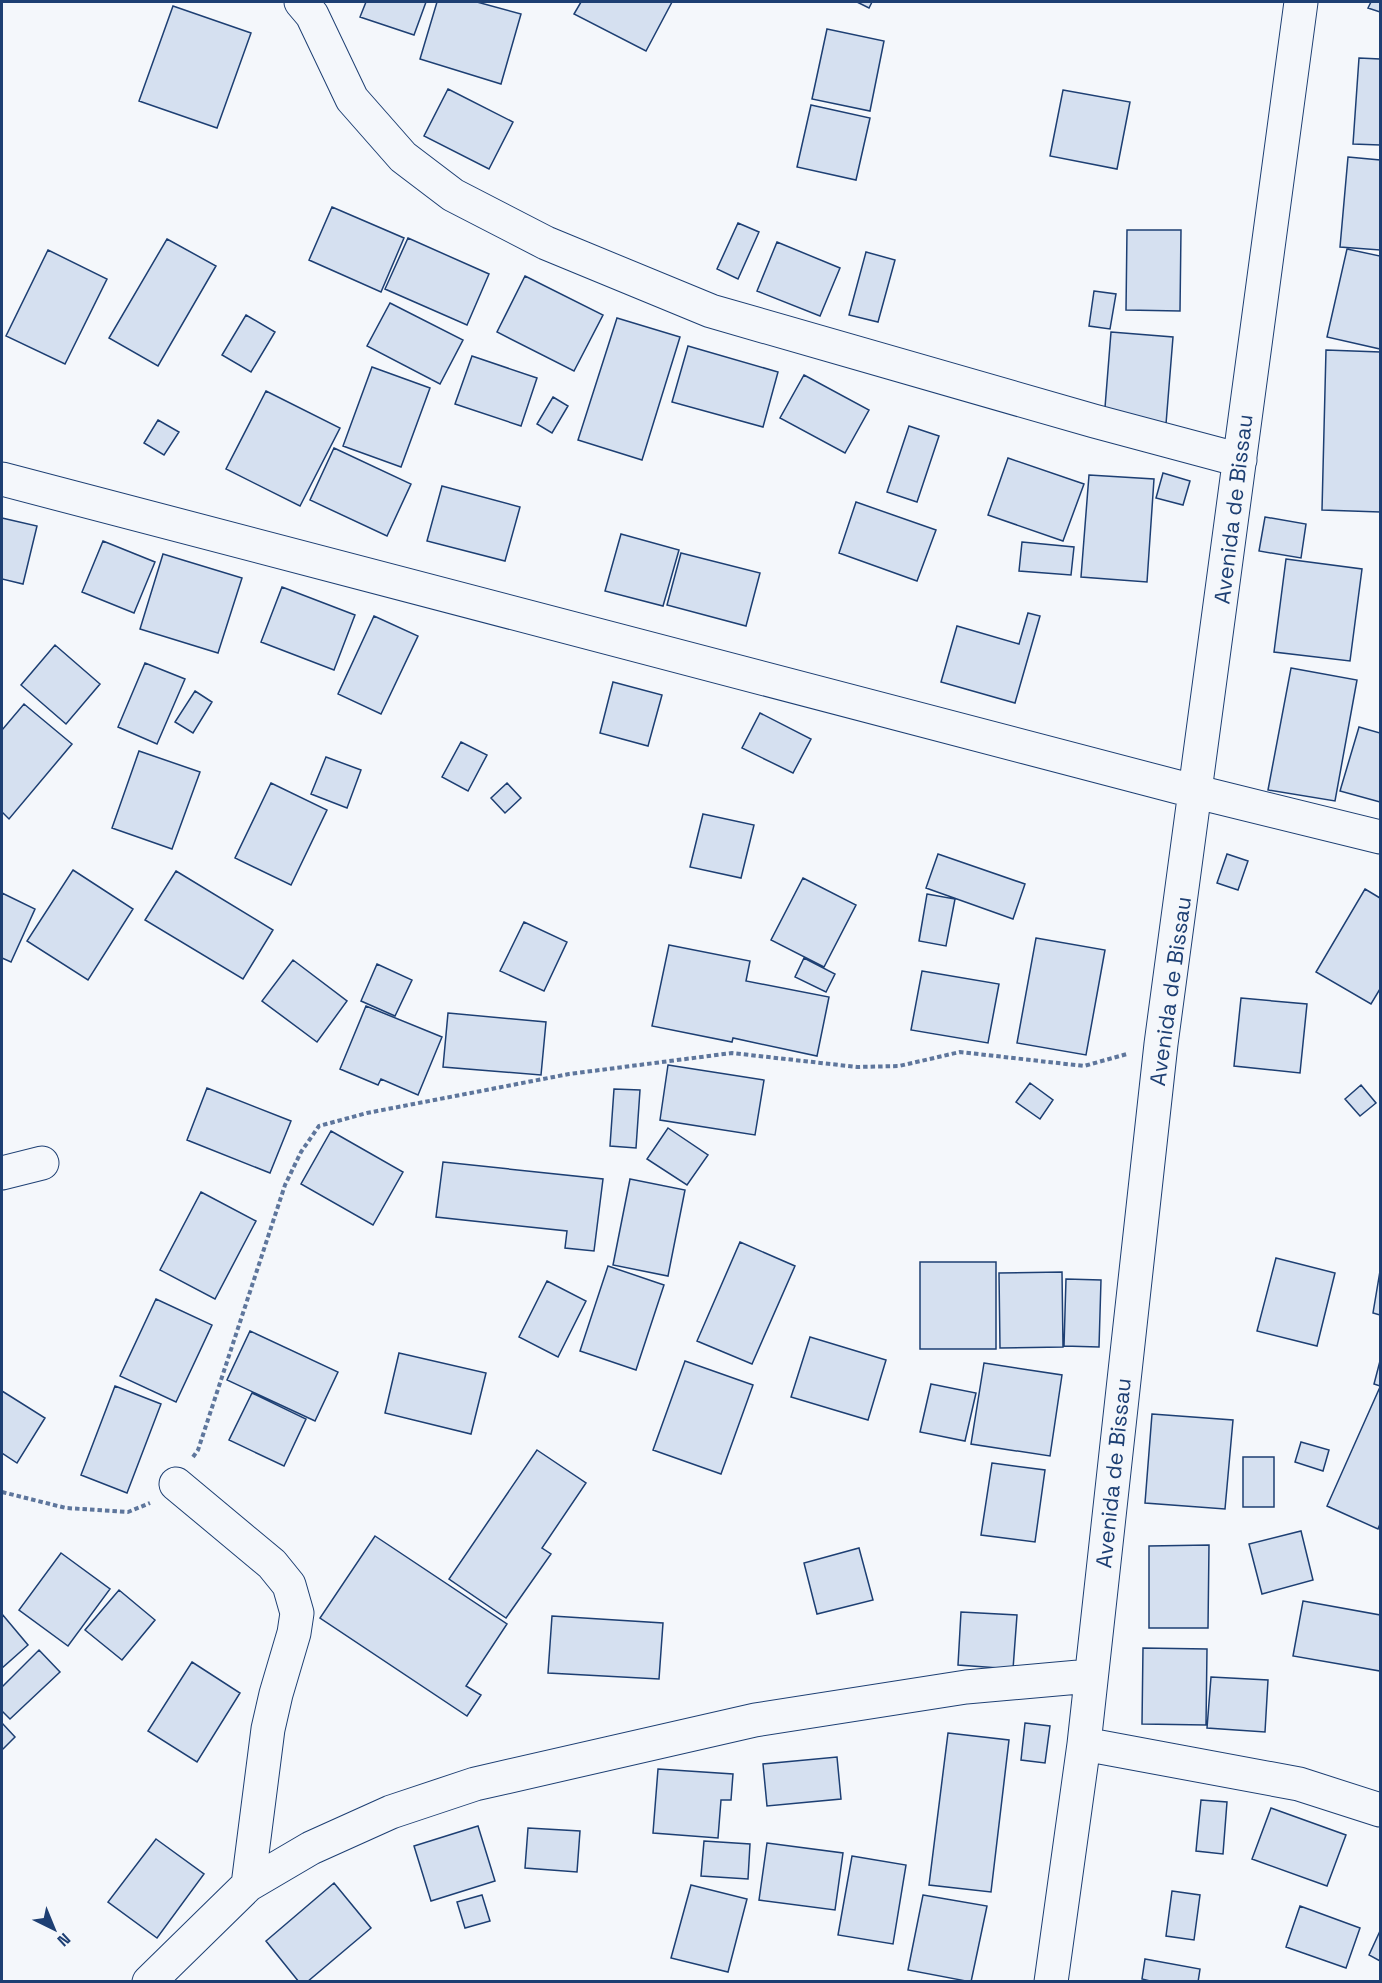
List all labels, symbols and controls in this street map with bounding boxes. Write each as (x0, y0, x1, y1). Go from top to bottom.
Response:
street label: Avenida de Bissau (1207, 413, 1259, 605)
street label: Avenida de Bissau (1143, 894, 1197, 1088)
street label: Avenida de Bissau (1089, 1377, 1137, 1569)
north arrow (24, 1899, 84, 1959)
text: N (53, 1928, 75, 1951)

